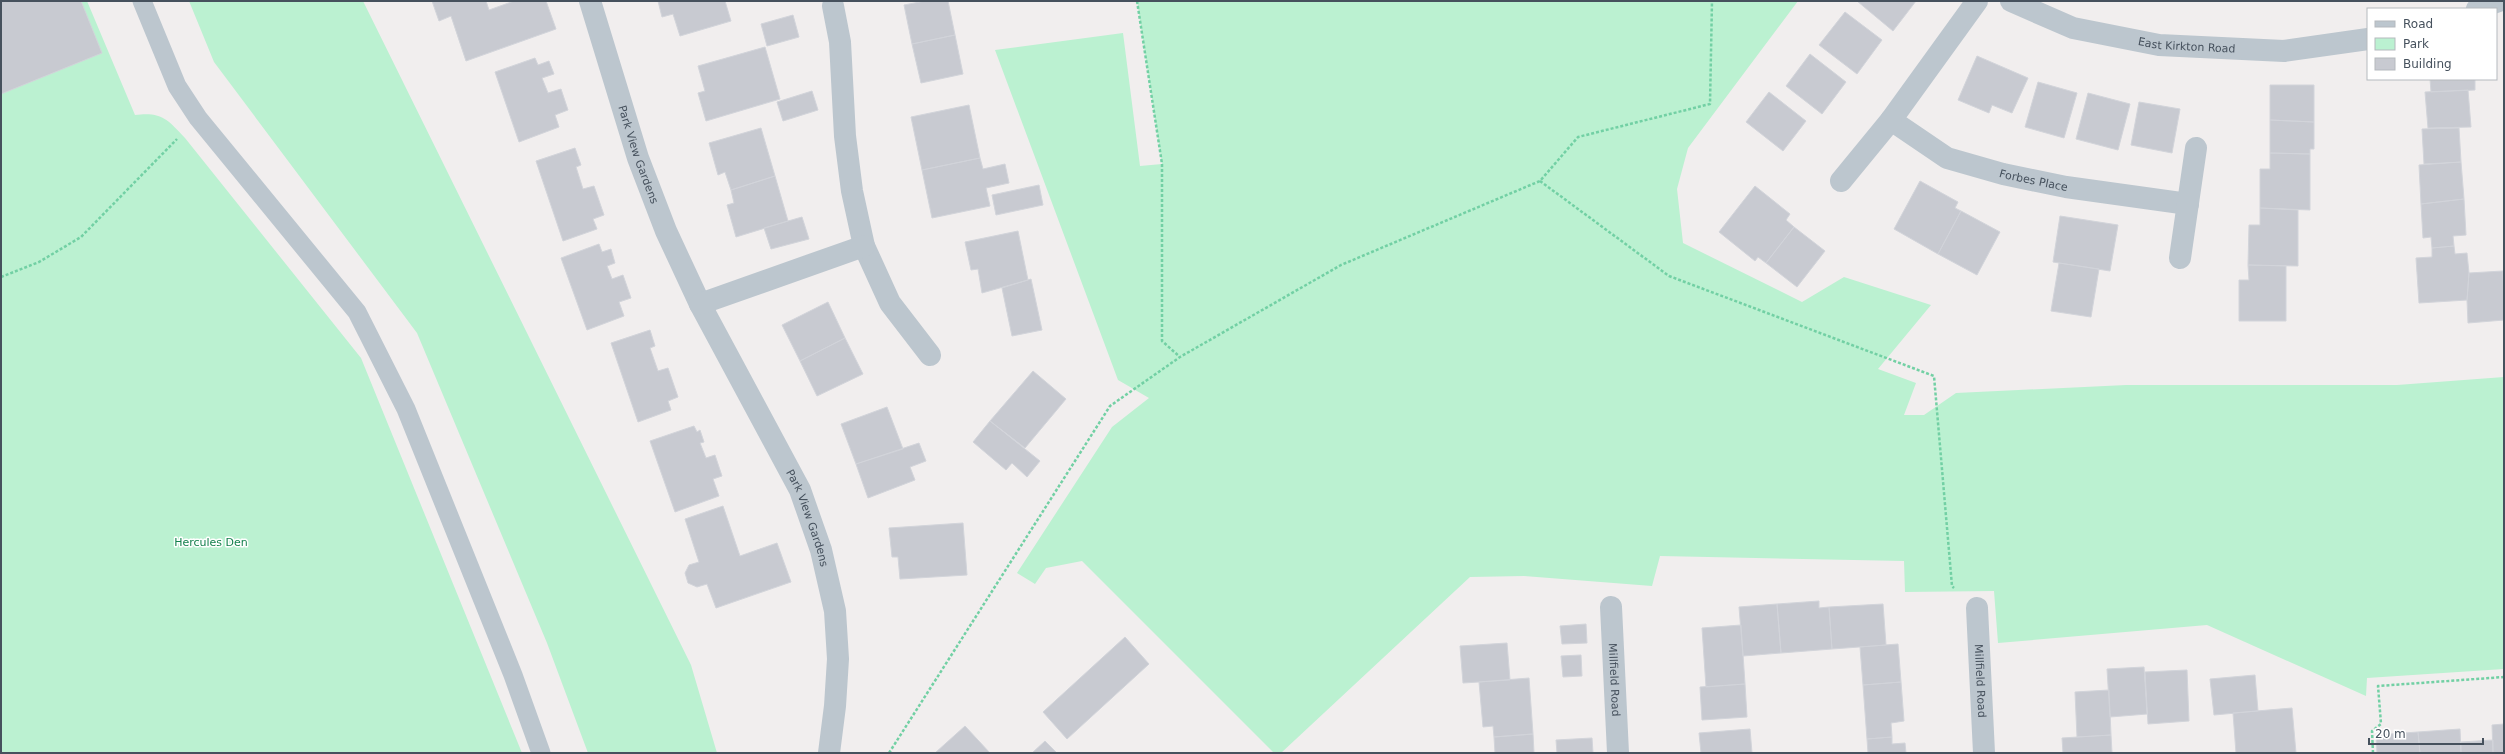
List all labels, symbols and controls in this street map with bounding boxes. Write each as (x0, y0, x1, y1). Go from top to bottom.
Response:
legend (2367, 8, 2497, 80)
text: Road (2403, 17, 2433, 31)
street label: East Kirkton Road (2137, 35, 2236, 56)
text: Park (2403, 37, 2429, 51)
text: Building (2403, 57, 2452, 71)
street label: Park View Gardens (615, 104, 661, 206)
street label: Forbes Place (1998, 167, 2069, 194)
street label: Park View Gardens (783, 467, 831, 568)
park label: Hercules Den (174, 536, 248, 549)
street label: Millfield Road (1606, 643, 1622, 717)
street label: Millfield Road (1972, 644, 1988, 718)
scale bar (2369, 720, 2483, 746)
text: 20 m (2375, 727, 2406, 741)

